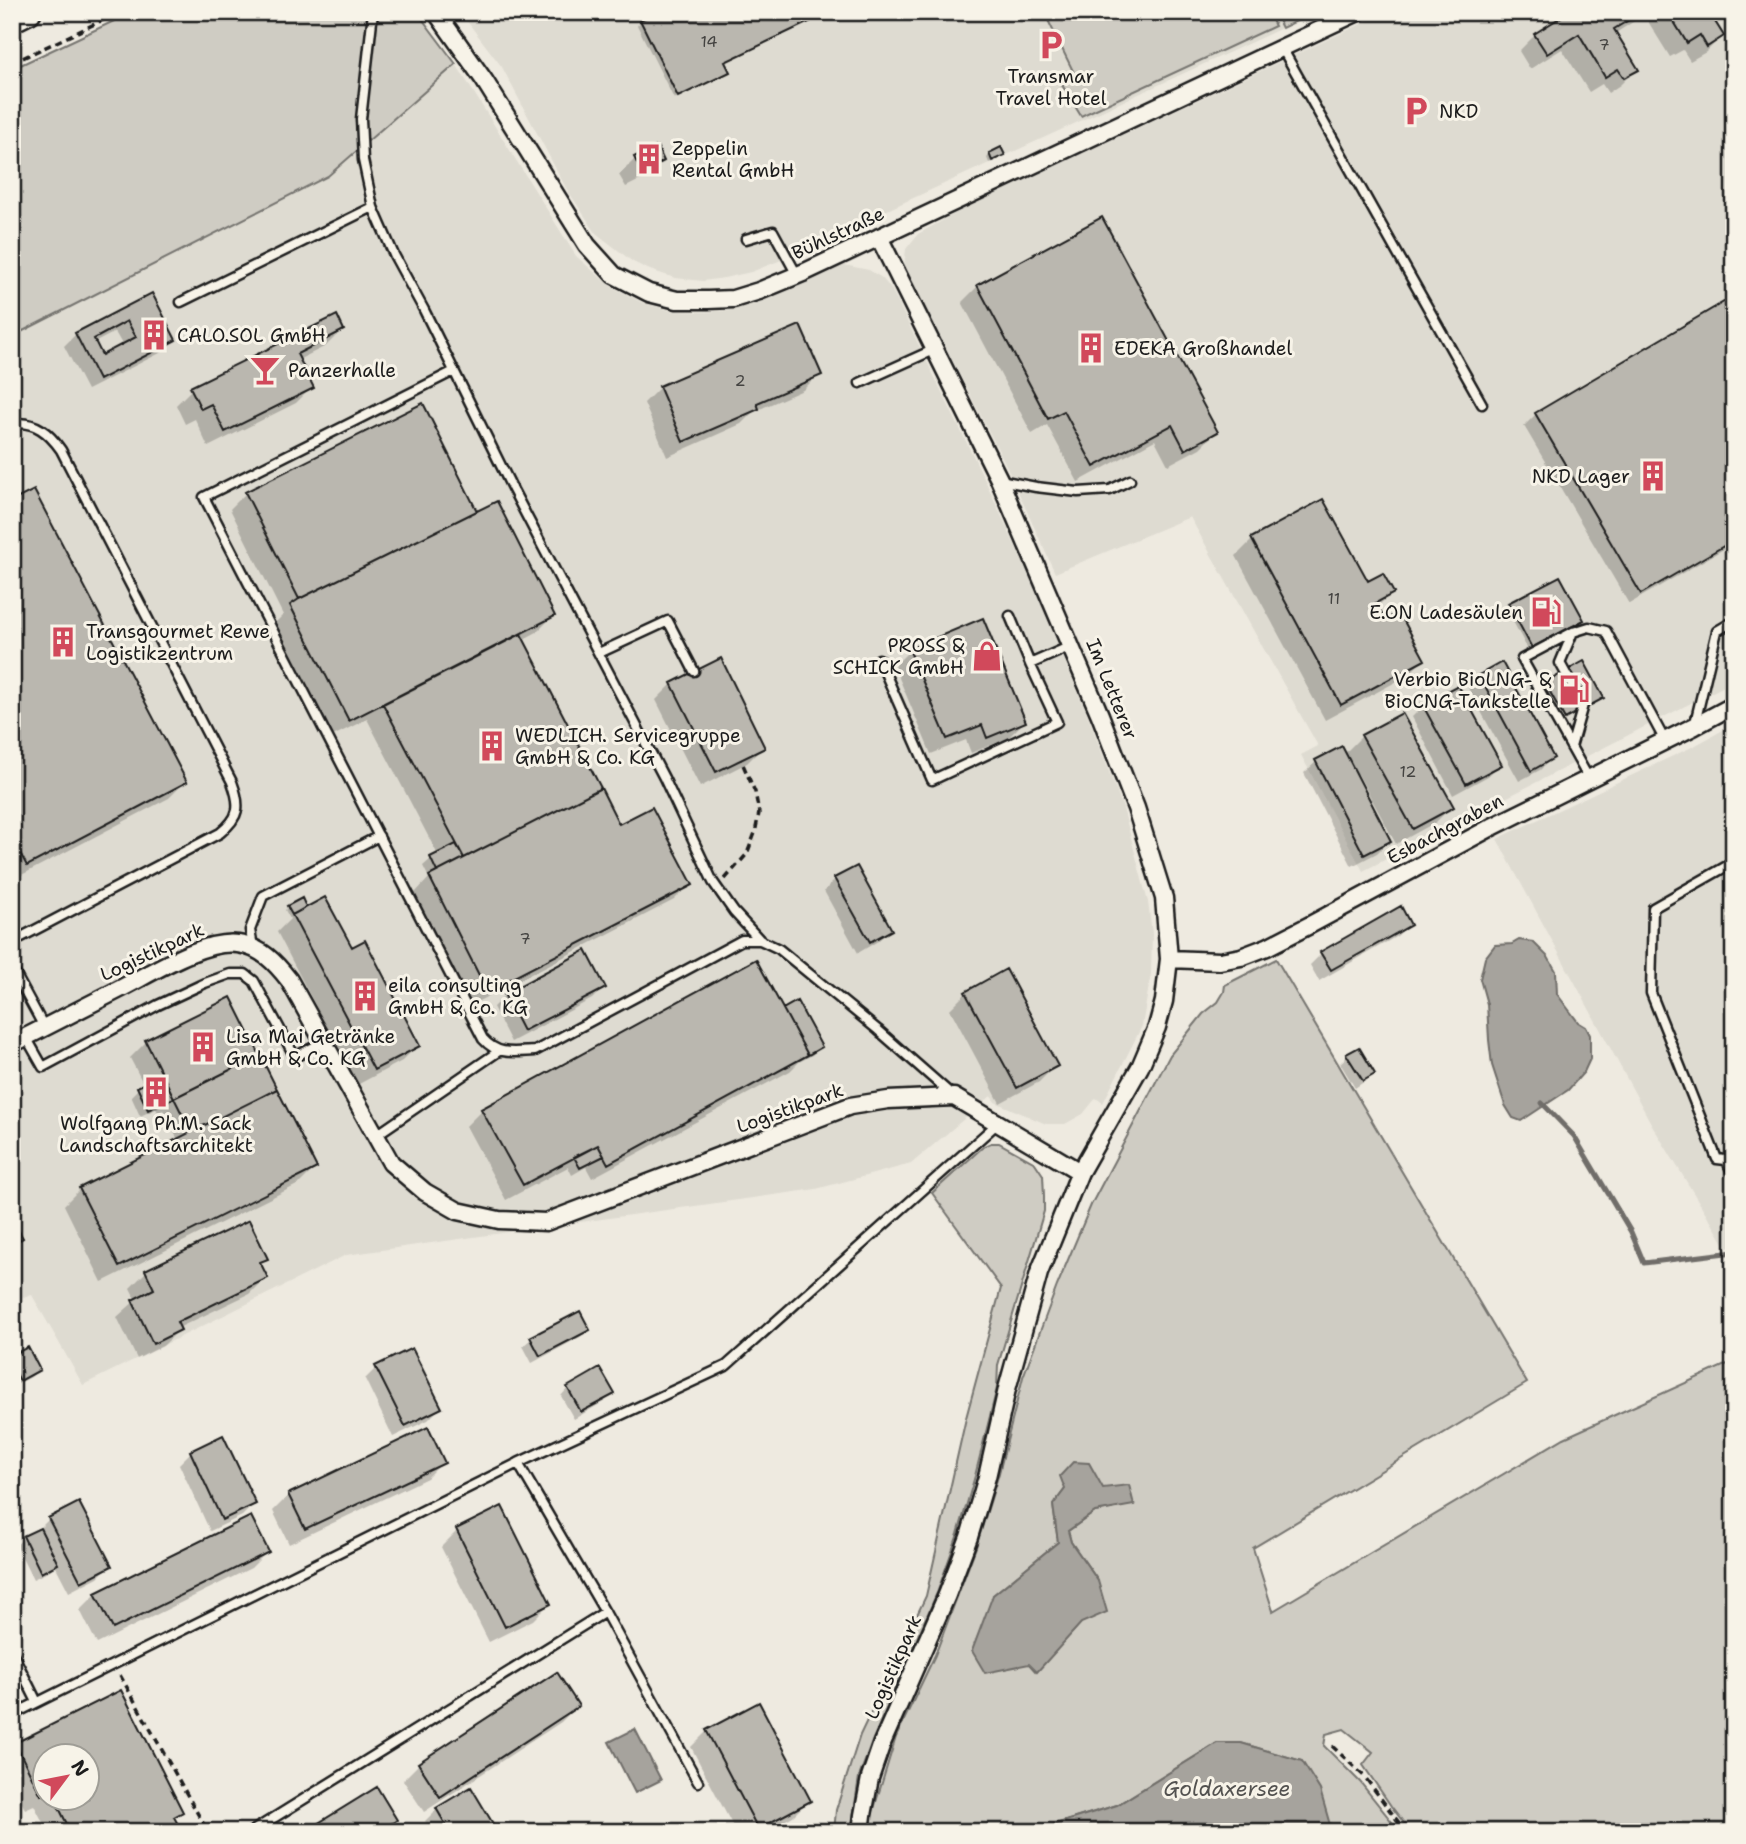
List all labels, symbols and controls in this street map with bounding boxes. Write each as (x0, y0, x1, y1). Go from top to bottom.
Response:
parking icon: Transmar Travel Hotel (1034, 28, 1068, 62)
house number: 14 (700, 31, 718, 52)
house number: 7 (1598, 34, 1610, 55)
place label: Transmar Travel Hotel (996, 64, 1107, 111)
parking icon: NKD (1399, 94, 1433, 128)
place label: NKD (1439, 99, 1478, 124)
place label: Zeppelin Rental GmbH (672, 136, 794, 183)
building icon: Zeppelin Rental GmbH (632, 142, 666, 176)
street label: Bühlstraße (788, 201, 888, 265)
building icon: CALO.SOL GmbH (137, 318, 171, 352)
place label: CALO.SOL GmbH (177, 323, 326, 348)
building icon: EDEKA Großhandel (1074, 331, 1108, 365)
place label: EDEKA Großhandel (1114, 336, 1292, 361)
bar icon: Panzerhalle (248, 353, 282, 387)
place label: Panzerhalle (288, 358, 396, 383)
house number: 2 (734, 370, 746, 391)
building icon: NKD Lager (1636, 459, 1670, 493)
place label: NKD Lager (1532, 464, 1630, 489)
house number: 11 (1328, 588, 1340, 609)
fuel station icon: E.ON Ladesäulen (1529, 595, 1563, 629)
place label: E.ON Ladesäulen (1369, 600, 1523, 625)
place label: Transgourmet Rewe Logistikzentrum (86, 619, 270, 666)
building icon: Transgourmet Rewe Logistikzentrum (46, 625, 80, 659)
place label: PROSS & SCHICK GmbH (833, 633, 965, 680)
street label: Im Letterer (1080, 635, 1144, 743)
shop icon: PROSS & SCHICK GmbH (970, 639, 1004, 673)
place label: Verbio BioLNG- & BioCNG-Tankstelle (1385, 667, 1552, 714)
fuel station icon: Verbio BioLNG- & BioCNG-Tankstelle (1557, 673, 1591, 707)
place label: WEDLICH. Servicegruppe GmbH & Co. KG (515, 723, 741, 770)
building icon: WEDLICH. Servicegruppe GmbH & Co. KG (475, 729, 509, 763)
house number: 12 (1399, 761, 1417, 782)
street label: Esbachgraben (1382, 788, 1508, 870)
street label: Logistikpark (96, 917, 208, 987)
house number: 7 (519, 928, 531, 949)
place label: eila consulting GmbH & Co. KG (388, 973, 528, 1020)
building icon: eila consulting GmbH & Co. KG (348, 979, 382, 1013)
place label: Lisa Mai Getränke GmbH & Co. KG (226, 1024, 395, 1071)
building icon: Lisa Mai Getränke GmbH & Co. KG (186, 1030, 220, 1064)
building icon: Wolfgang Ph.M. Sack Landschaftsarchitekt (139, 1075, 173, 1109)
street label: Logistikpark (733, 1077, 847, 1139)
place label: Wolfgang Ph.M. Sack Landschaftsarchitekt (59, 1111, 253, 1158)
street label: Logistikpark (859, 1611, 927, 1723)
north arrow (32, 1742, 102, 1812)
text: N (65, 1755, 95, 1781)
water label: Goldaxersee (1164, 1775, 1290, 1803)

